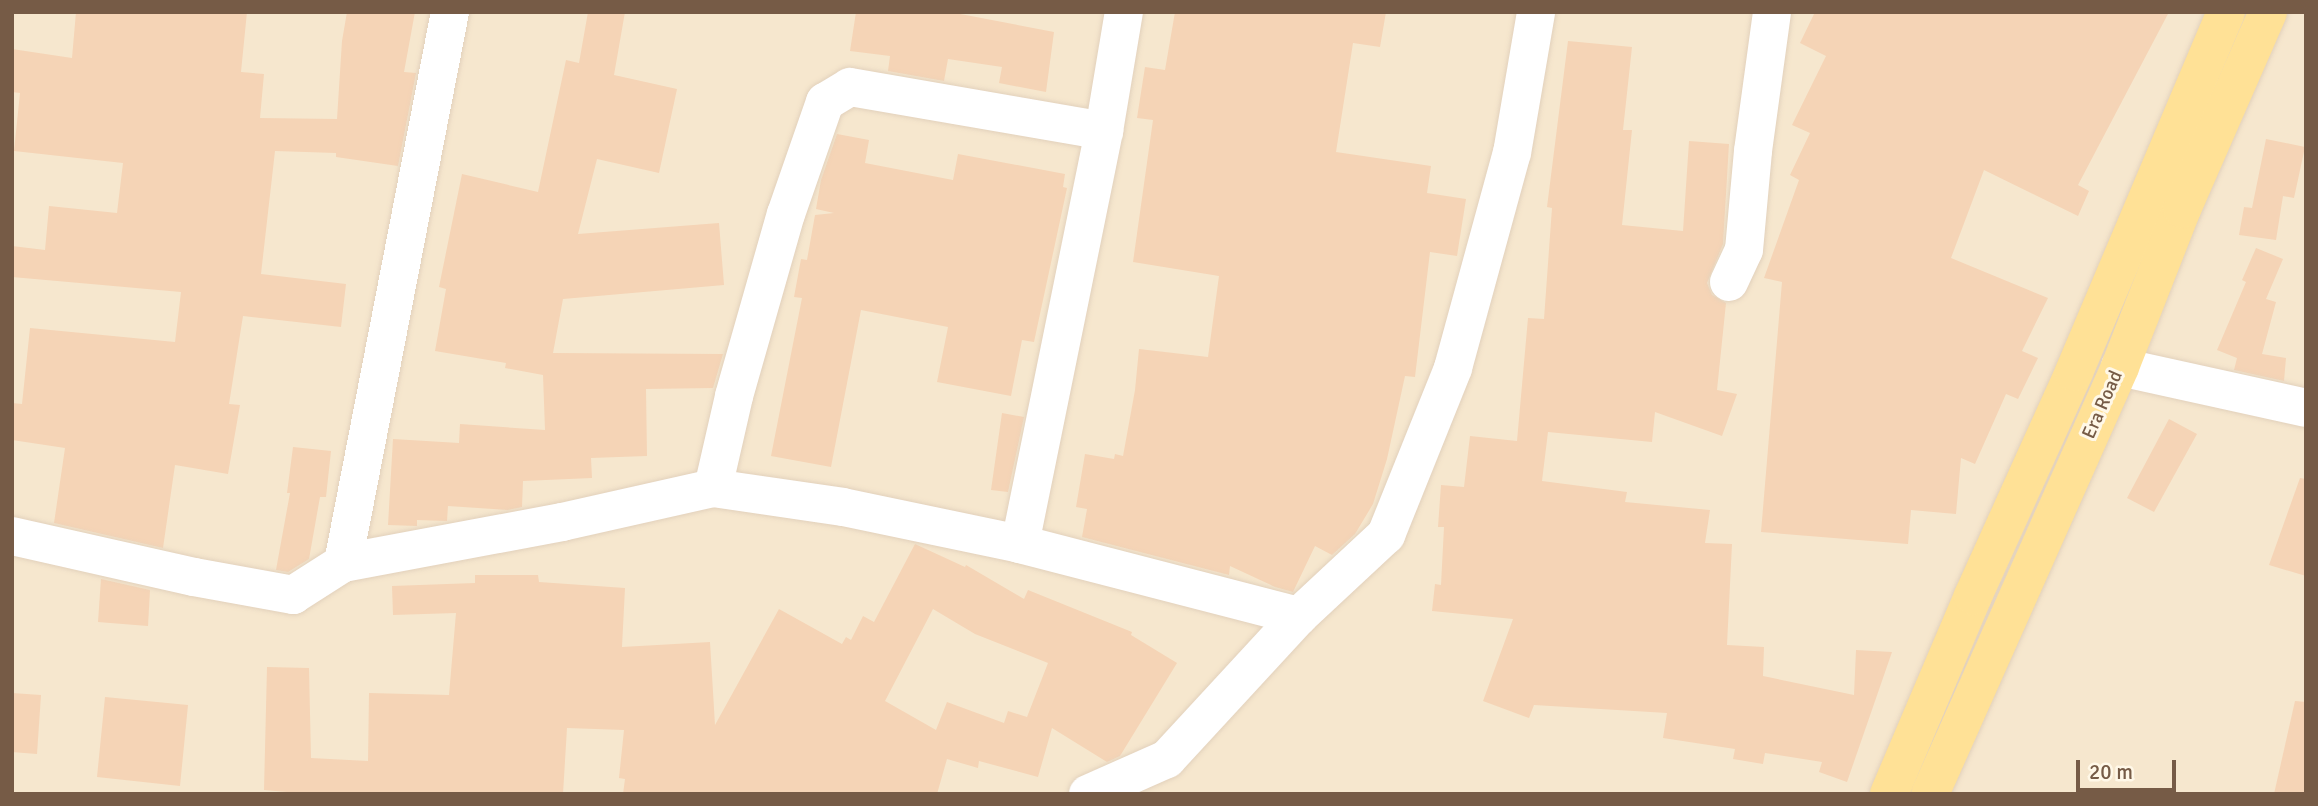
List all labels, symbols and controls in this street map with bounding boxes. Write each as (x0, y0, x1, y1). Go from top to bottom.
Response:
street label: Era Road (2078, 367, 2128, 443)
scale bar (2080, 746, 2180, 790)
text: 20 m (2089, 759, 2133, 785)

